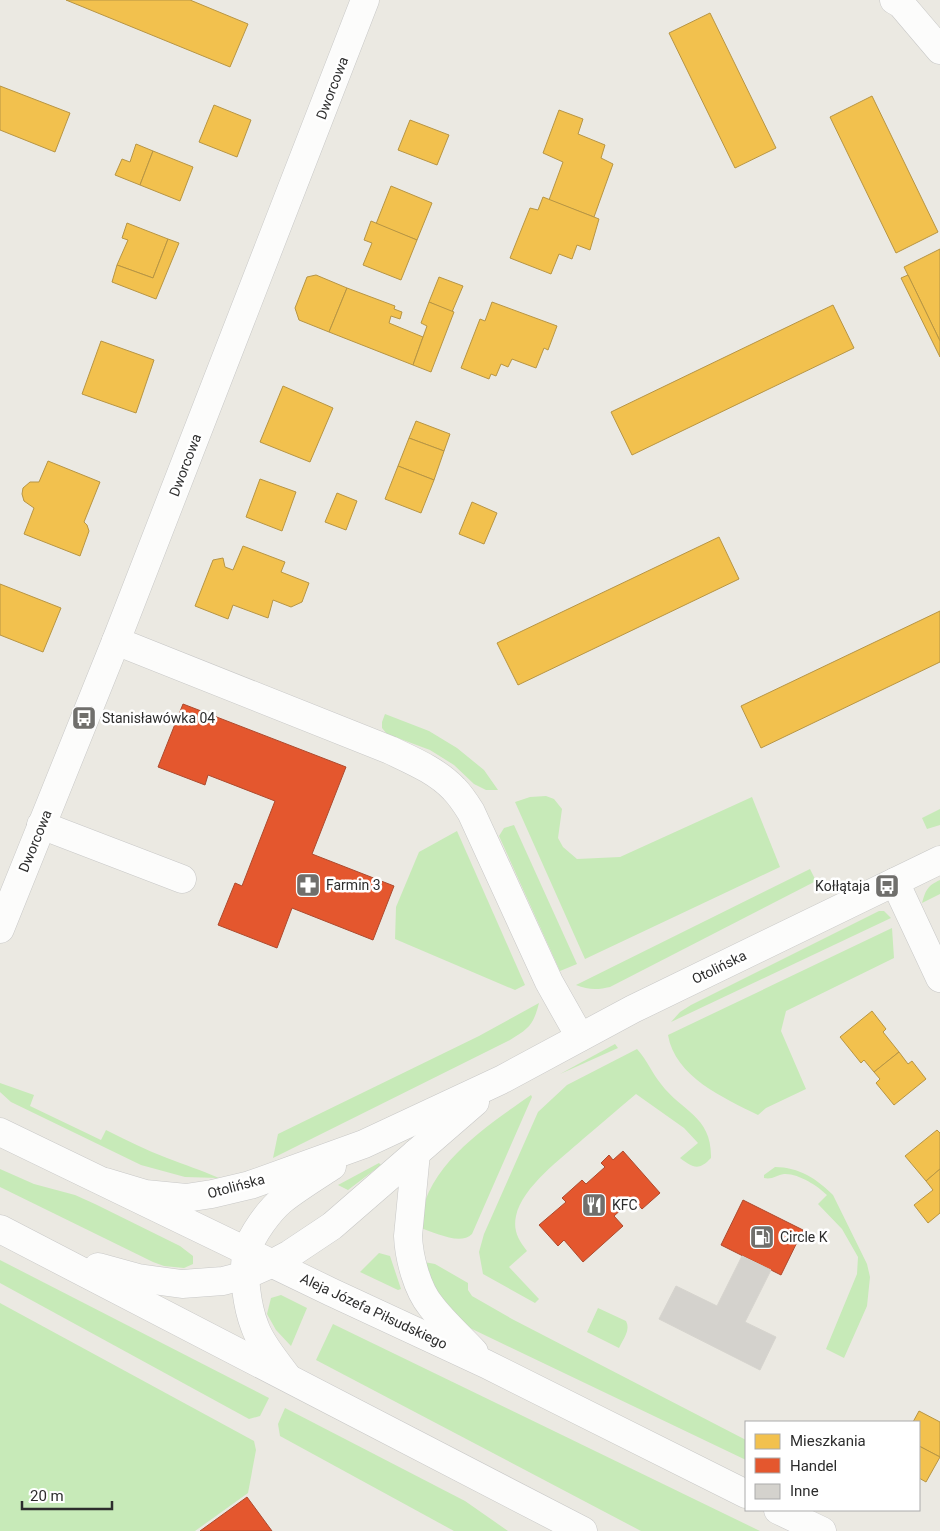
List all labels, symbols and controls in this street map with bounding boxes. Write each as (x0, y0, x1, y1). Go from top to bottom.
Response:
street label: Dworcowa (313, 54, 351, 122)
street label: Dworcowa (166, 431, 204, 499)
bus stop icon: Stanisławówka 04 (71, 705, 97, 731)
place label: Stanisławówka 04 (102, 710, 215, 726)
street label: Dworcowa (15, 808, 55, 874)
pharmacy icon: Farmin 3 (295, 872, 321, 898)
bus stop icon: Kołłątaja (874, 873, 900, 899)
place label: Farmin 3 (326, 877, 381, 893)
place label: Kołłątaja (815, 878, 870, 894)
street label: Otolińska (689, 947, 749, 987)
street label: Otolińska (206, 1171, 266, 1201)
restaurant icon: KFC (581, 1192, 607, 1218)
place label: KFC (612, 1197, 638, 1213)
fuel station icon: Circle K (749, 1224, 775, 1250)
place label: Circle K (780, 1229, 828, 1245)
street label: Aleja Józefa Piłsudskiego (298, 1270, 450, 1352)
legend (745, 1421, 920, 1511)
text: Mieszkania (790, 1432, 866, 1450)
text: Handel (790, 1457, 837, 1475)
scale bar (22, 1478, 112, 1510)
text: Inne (790, 1482, 819, 1500)
text: 20 m (30, 1487, 64, 1505)

